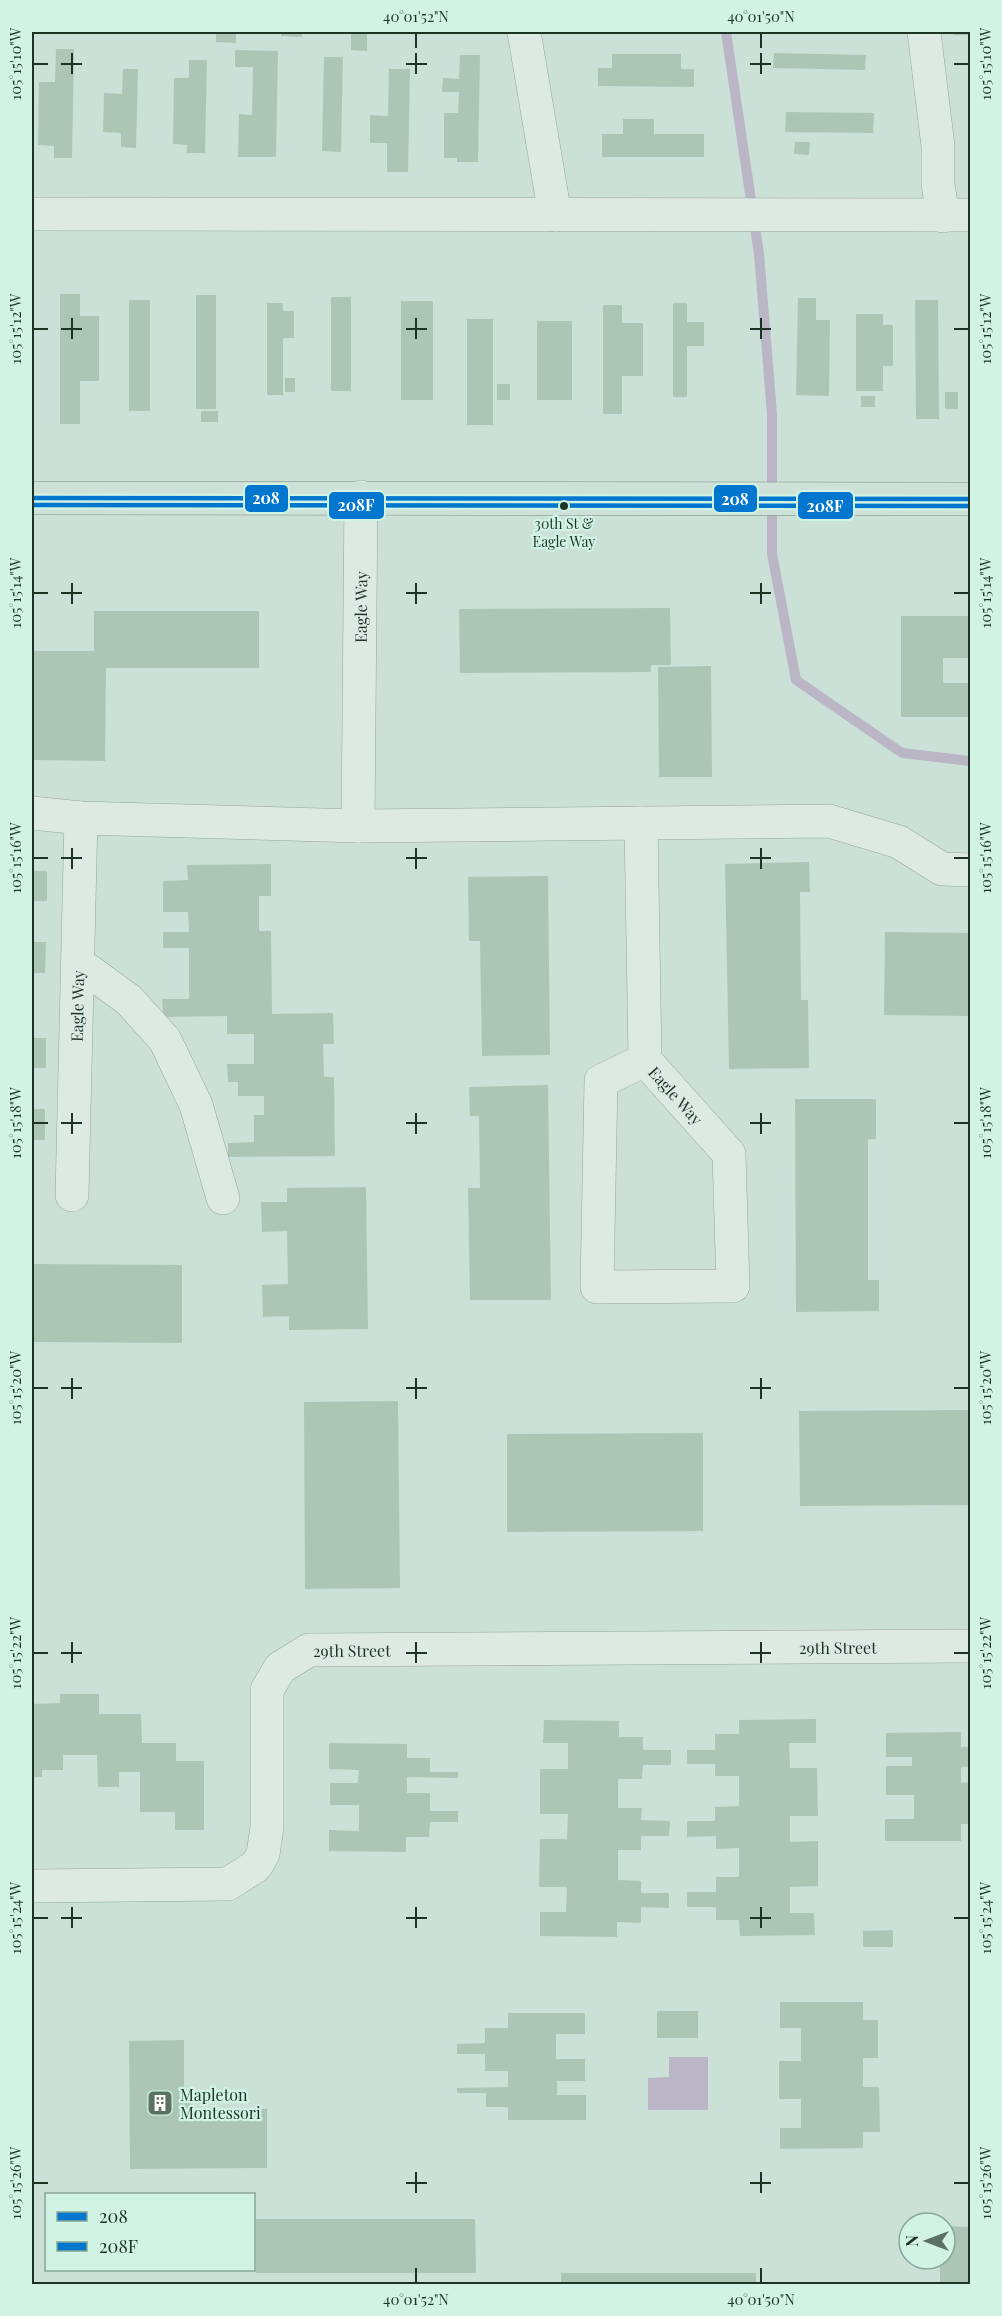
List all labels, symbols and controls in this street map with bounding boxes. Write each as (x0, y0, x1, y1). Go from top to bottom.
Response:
text: 40°01'52"N (383, 6, 449, 26)
text: 40°01'50"N (727, 6, 795, 26)
text: 105°15'10"W (5, 27, 25, 100)
text: 105°15'10"W (975, 27, 995, 100)
text: 105°15'12"W (5, 293, 25, 364)
text: 105°15'12"W (975, 293, 995, 364)
line badge: 208 (244, 484, 289, 513)
line badge: 208 (713, 484, 758, 513)
text: 208 (252, 487, 280, 508)
text: 208 (721, 488, 749, 509)
line badge: 208F (328, 491, 385, 520)
line badge: 208F (797, 491, 854, 520)
text: 208F (337, 494, 375, 515)
text: 208F (806, 495, 844, 516)
marker: 30th St & Eagle Way (558, 500, 570, 512)
place label: 30th St & Eagle Way (533, 514, 595, 551)
text: 105°15'14"W (5, 557, 25, 628)
text: 105°15'14"W (975, 557, 995, 628)
street label: Eagle Way (349, 571, 371, 643)
text: 105°15'16"W (5, 822, 25, 894)
text: 105°15'16"W (975, 822, 995, 894)
street label: Eagle Way (65, 970, 88, 1042)
street label: Eagle Way (645, 1061, 708, 1129)
text: 105°15'18"W (5, 1087, 25, 1159)
text: 105°15'18"W (975, 1087, 995, 1159)
text: 105°15'20"W (5, 1351, 25, 1425)
text: 105°15'20"W (975, 1351, 995, 1425)
text: 105°15'22"W (5, 1616, 25, 1689)
text: 105°15'22"W (975, 1616, 995, 1689)
street label: 29th Street (799, 1636, 877, 1658)
street label: 29th Street (313, 1639, 391, 1660)
text: 105°15'24"W (5, 1881, 25, 1954)
text: 105°15'24"W (975, 1881, 995, 1954)
place label: Mapleton Montessori (180, 2084, 261, 2123)
building icon: Mapleton Montessori (145, 2088, 175, 2118)
text: 105°15'26"W (5, 2146, 25, 2219)
text: 105°15'26"W (975, 2146, 995, 2219)
legend (45, 2193, 255, 2271)
text: 208 (99, 2204, 128, 2228)
north arrow (897, 2211, 957, 2271)
text: 208F (99, 2234, 138, 2258)
text: N (901, 2235, 922, 2247)
text: 40°01'52"N (383, 2289, 449, 2309)
text: 40°01'50"N (727, 2289, 795, 2309)

